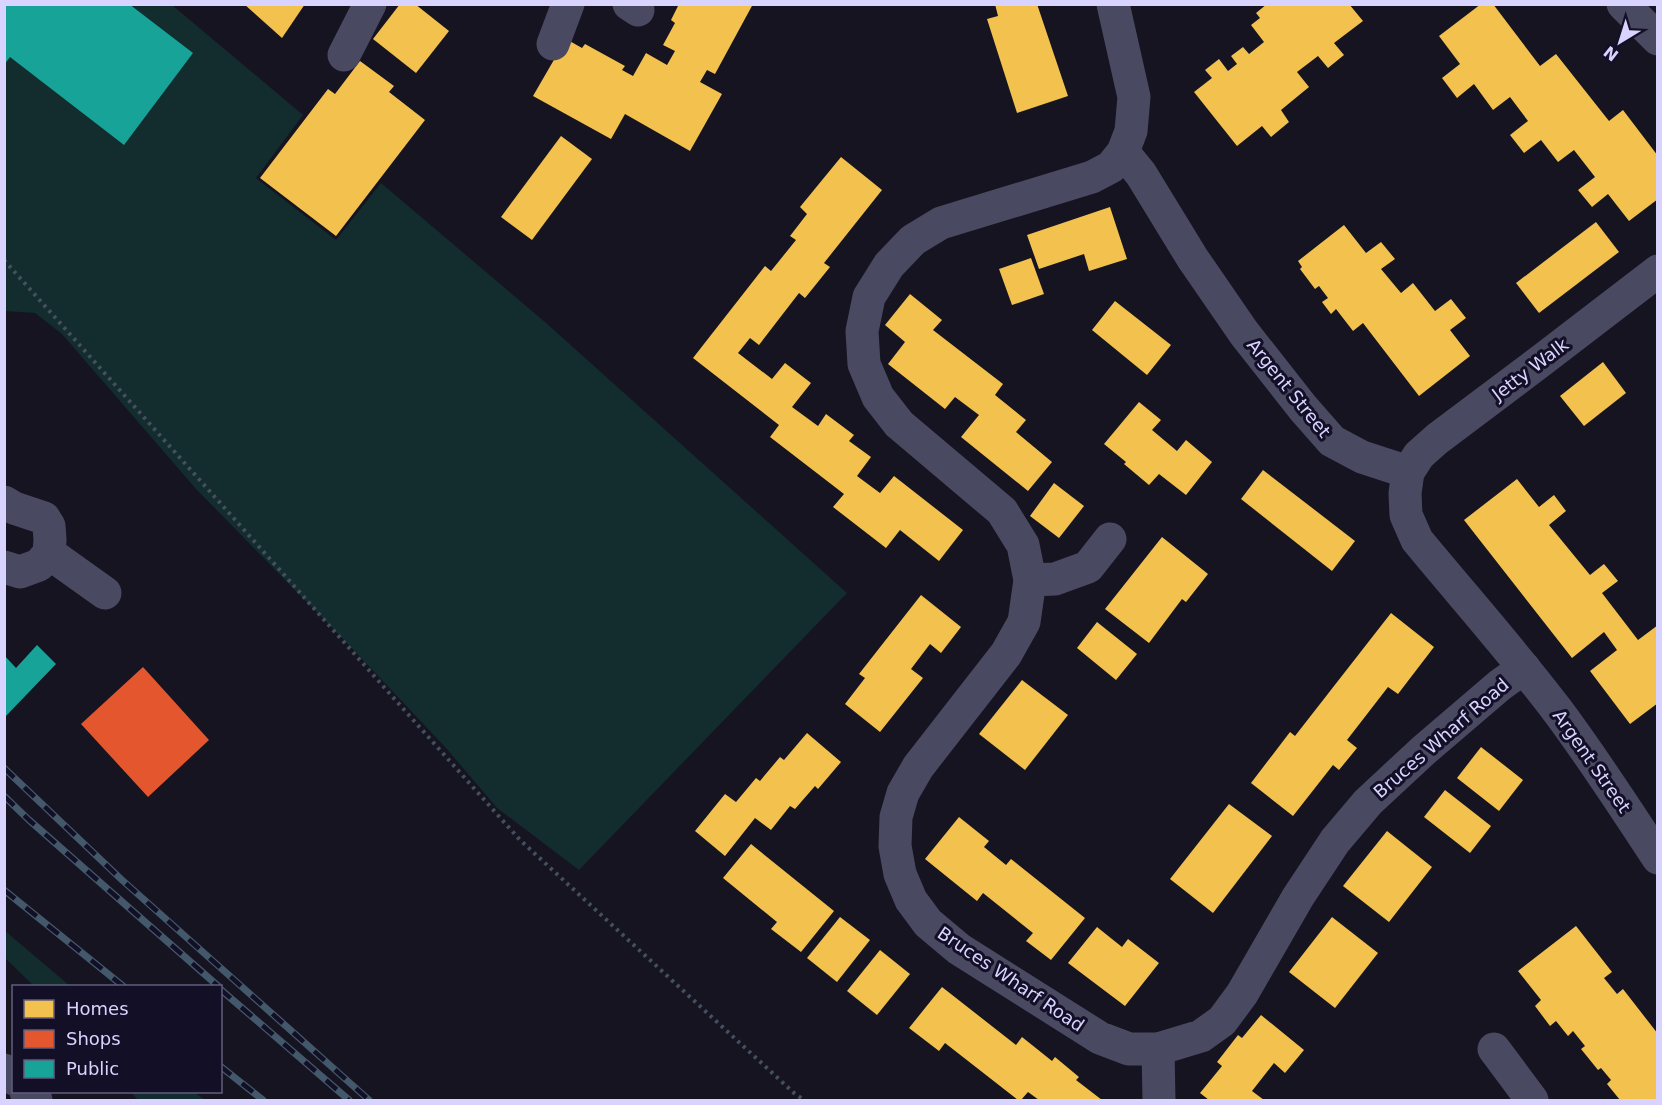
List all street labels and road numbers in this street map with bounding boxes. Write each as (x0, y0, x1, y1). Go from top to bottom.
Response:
street label: Jetty Walk (1487, 333, 1573, 405)
street label: Argent Street (1243, 334, 1335, 442)
street label: Bruces Wharf Road (1369, 674, 1513, 802)
street label: Argent Street (1549, 706, 1635, 816)
street label: Bruces Wharf Road (934, 922, 1088, 1036)

